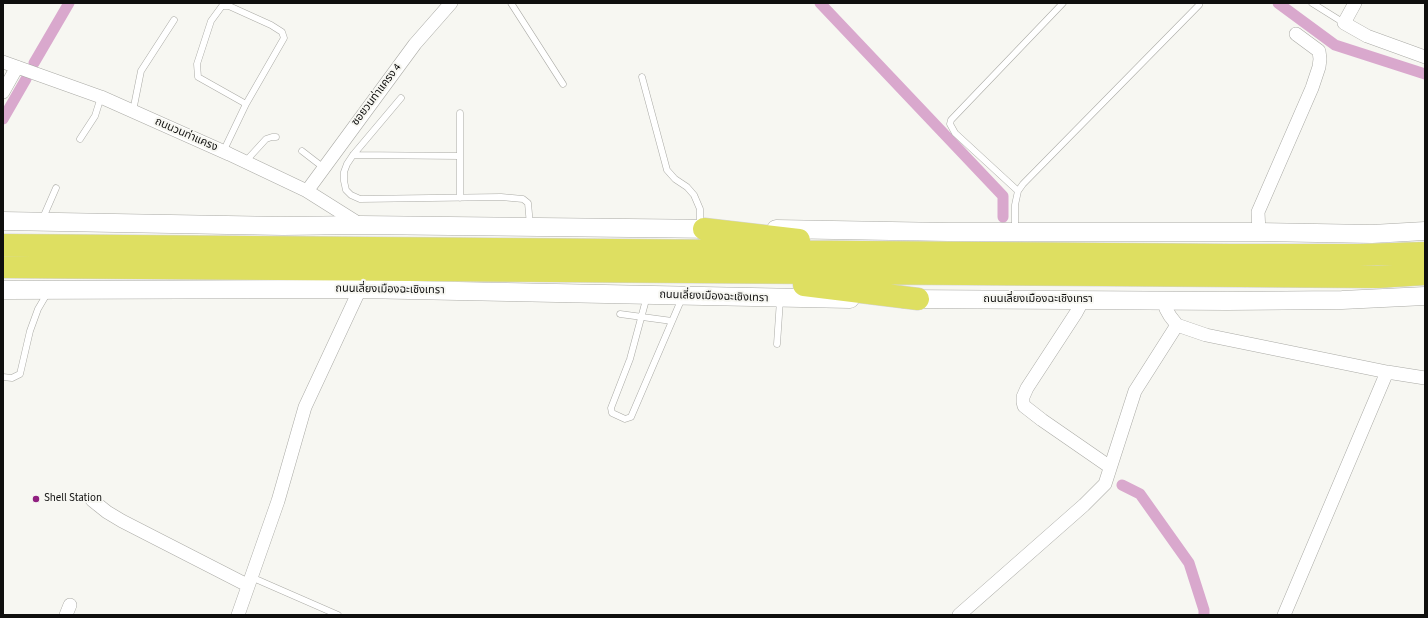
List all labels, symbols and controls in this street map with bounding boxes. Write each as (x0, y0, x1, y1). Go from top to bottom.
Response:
street label: ซอยวนท่าแครง 4 (349, 61, 405, 129)
street label: ถนนวนท่าแครง (152, 115, 220, 155)
street label: ถนนเลี่ยงเมืองฉะเชิงเทรา (335, 282, 445, 298)
street label: ถนนเลี่ยงเมืองฉะเชิงเทรา (659, 288, 769, 306)
street label: ถนนเลี่ยงเมืองฉะเชิงเทรา (983, 293, 1093, 307)
place label: Shell Station (44, 492, 102, 506)
marker: Shell Station (31, 494, 41, 504)

